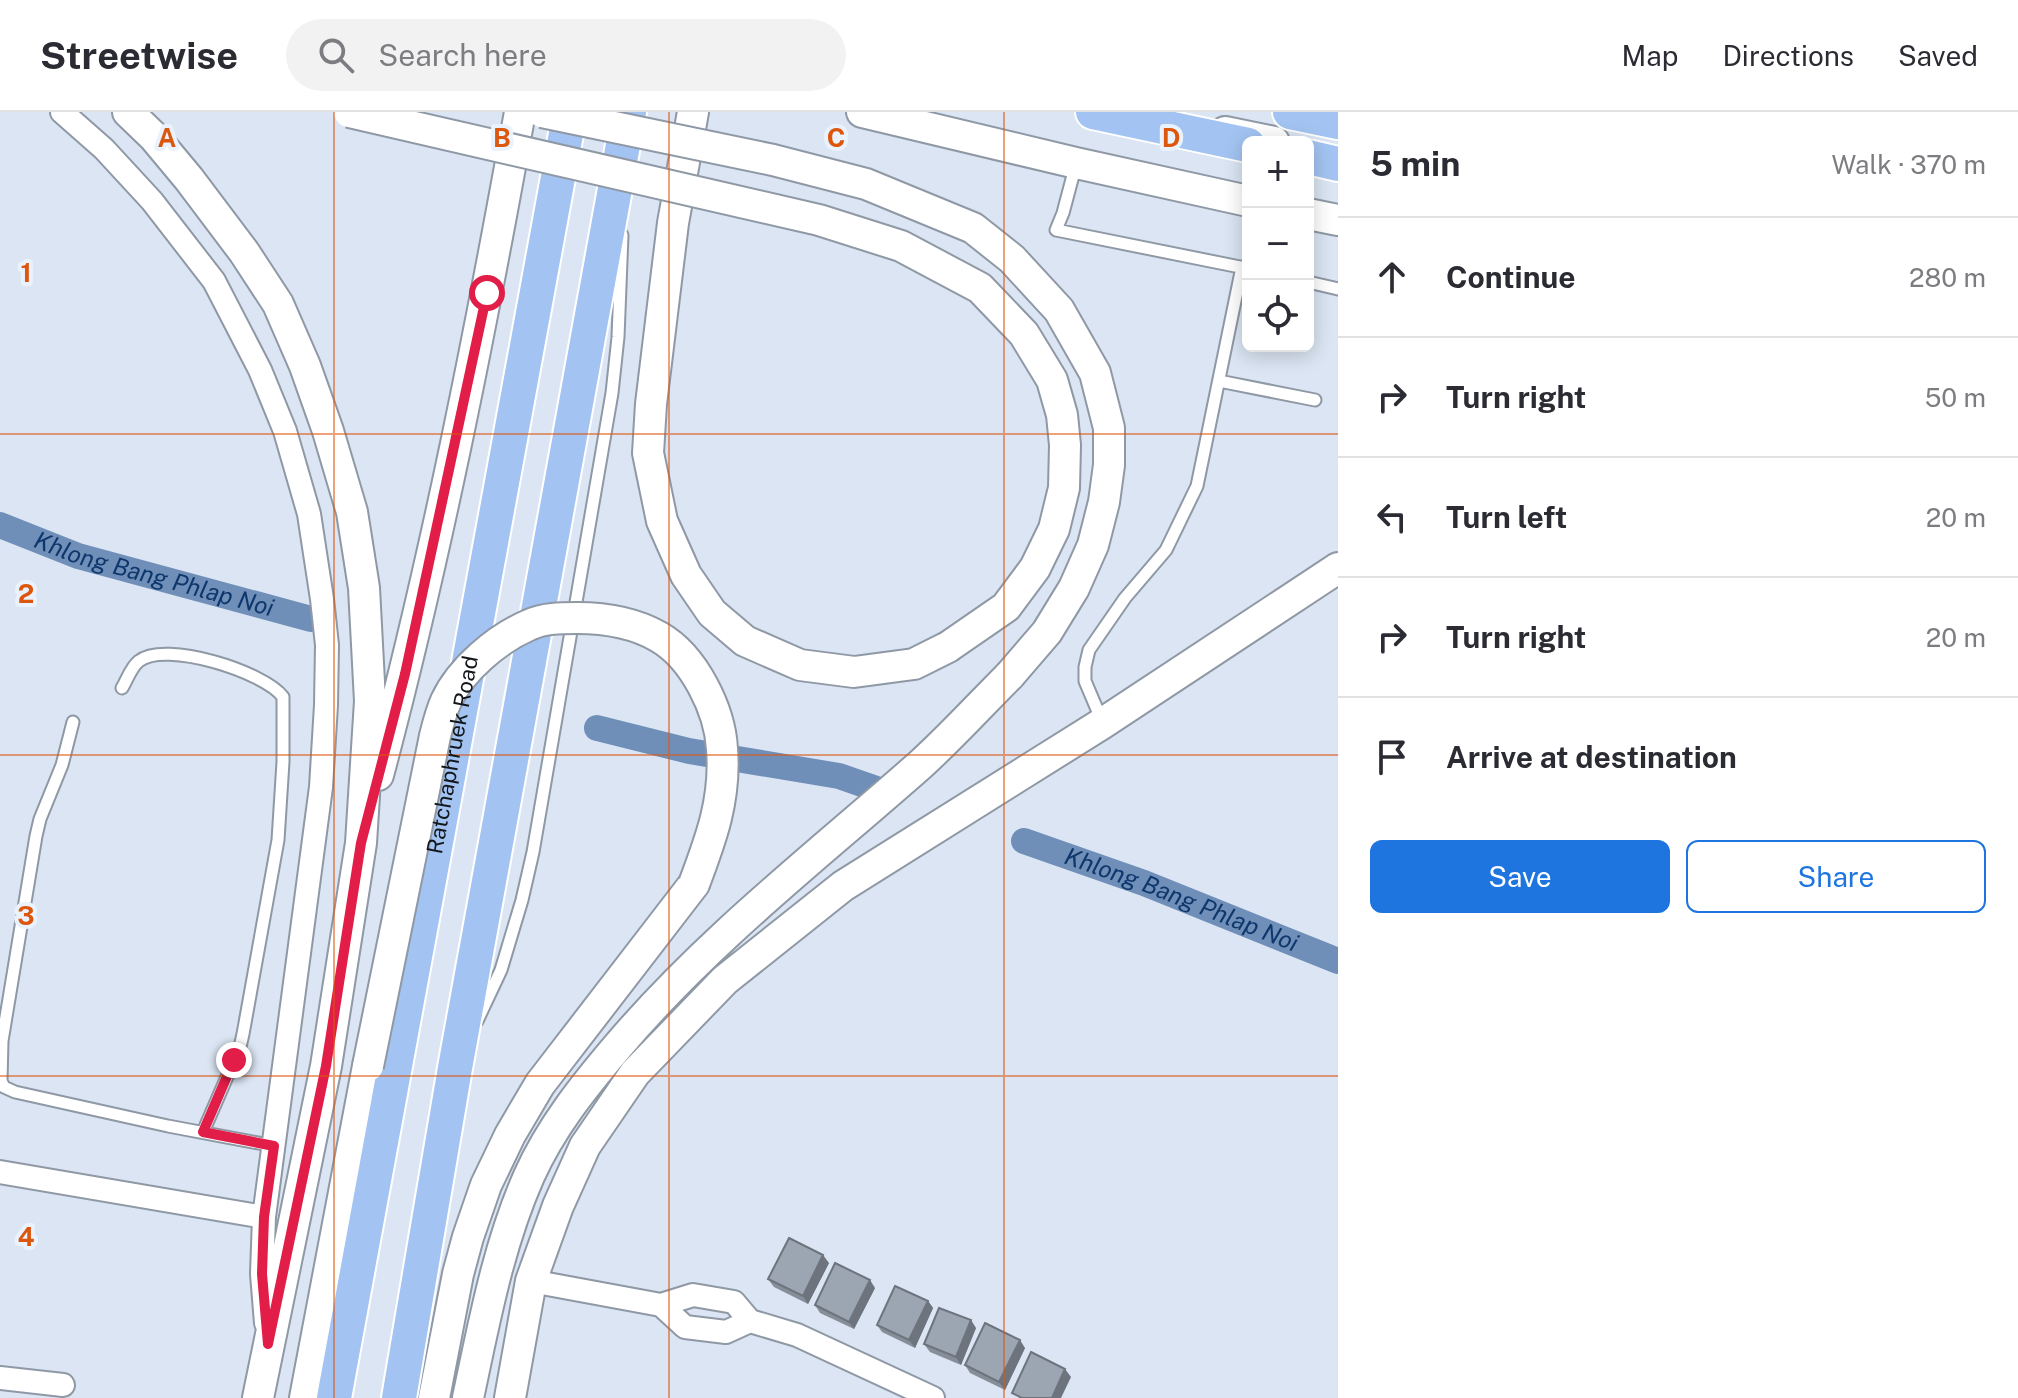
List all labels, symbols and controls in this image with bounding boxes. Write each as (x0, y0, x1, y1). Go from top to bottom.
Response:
search box (286, 19, 846, 91)
text: Streetwise (40, 33, 238, 78)
icon: search (314, 33, 358, 77)
text: Search here (378, 37, 547, 73)
text: Map (1622, 39, 1678, 72)
text: Directions (1722, 39, 1854, 72)
text: Saved (1898, 39, 1978, 72)
text: A (158, 122, 177, 153)
text: B (493, 122, 511, 153)
text: C (827, 122, 845, 153)
text: D (1162, 122, 1180, 153)
map controls (1242, 136, 1314, 352)
button: + (1242, 136, 1314, 208)
text: 5 min (1370, 144, 1460, 184)
text: Walk · 370 m (1831, 149, 1986, 180)
button: − (1242, 208, 1314, 280)
icon: ahead (1370, 255, 1414, 299)
text: 1 (20, 257, 32, 288)
text: Continue (1446, 259, 1576, 295)
text: 280 m (1909, 262, 1986, 293)
route start (469, 275, 505, 311)
button: locate (1242, 280, 1314, 352)
icon: right (1370, 375, 1414, 419)
text: Turn right (1446, 379, 1586, 415)
text: 50 m (1925, 382, 1986, 413)
icon: left (1370, 495, 1414, 539)
text: Turn left (1446, 499, 1567, 535)
text: 20 m (1926, 502, 1986, 533)
water label: Khlong Bang Phlap Noi (30, 525, 277, 621)
text: 2 (18, 578, 34, 609)
icon: right (1370, 615, 1414, 659)
text: Turn right (1446, 619, 1586, 655)
text: 20 m (1926, 622, 1986, 653)
street label: Ratchaphruek Road (421, 654, 483, 856)
icon: arrive (1370, 735, 1414, 779)
text: Arrive at destination (1446, 739, 1737, 775)
button: Save (1370, 840, 1670, 913)
button: Share (1686, 840, 1986, 913)
water label: Khlong Bang Phlap Noi (1061, 841, 1303, 957)
text: 3 (17, 900, 35, 931)
route end (216, 1042, 252, 1078)
text: 4 (17, 1221, 35, 1252)

